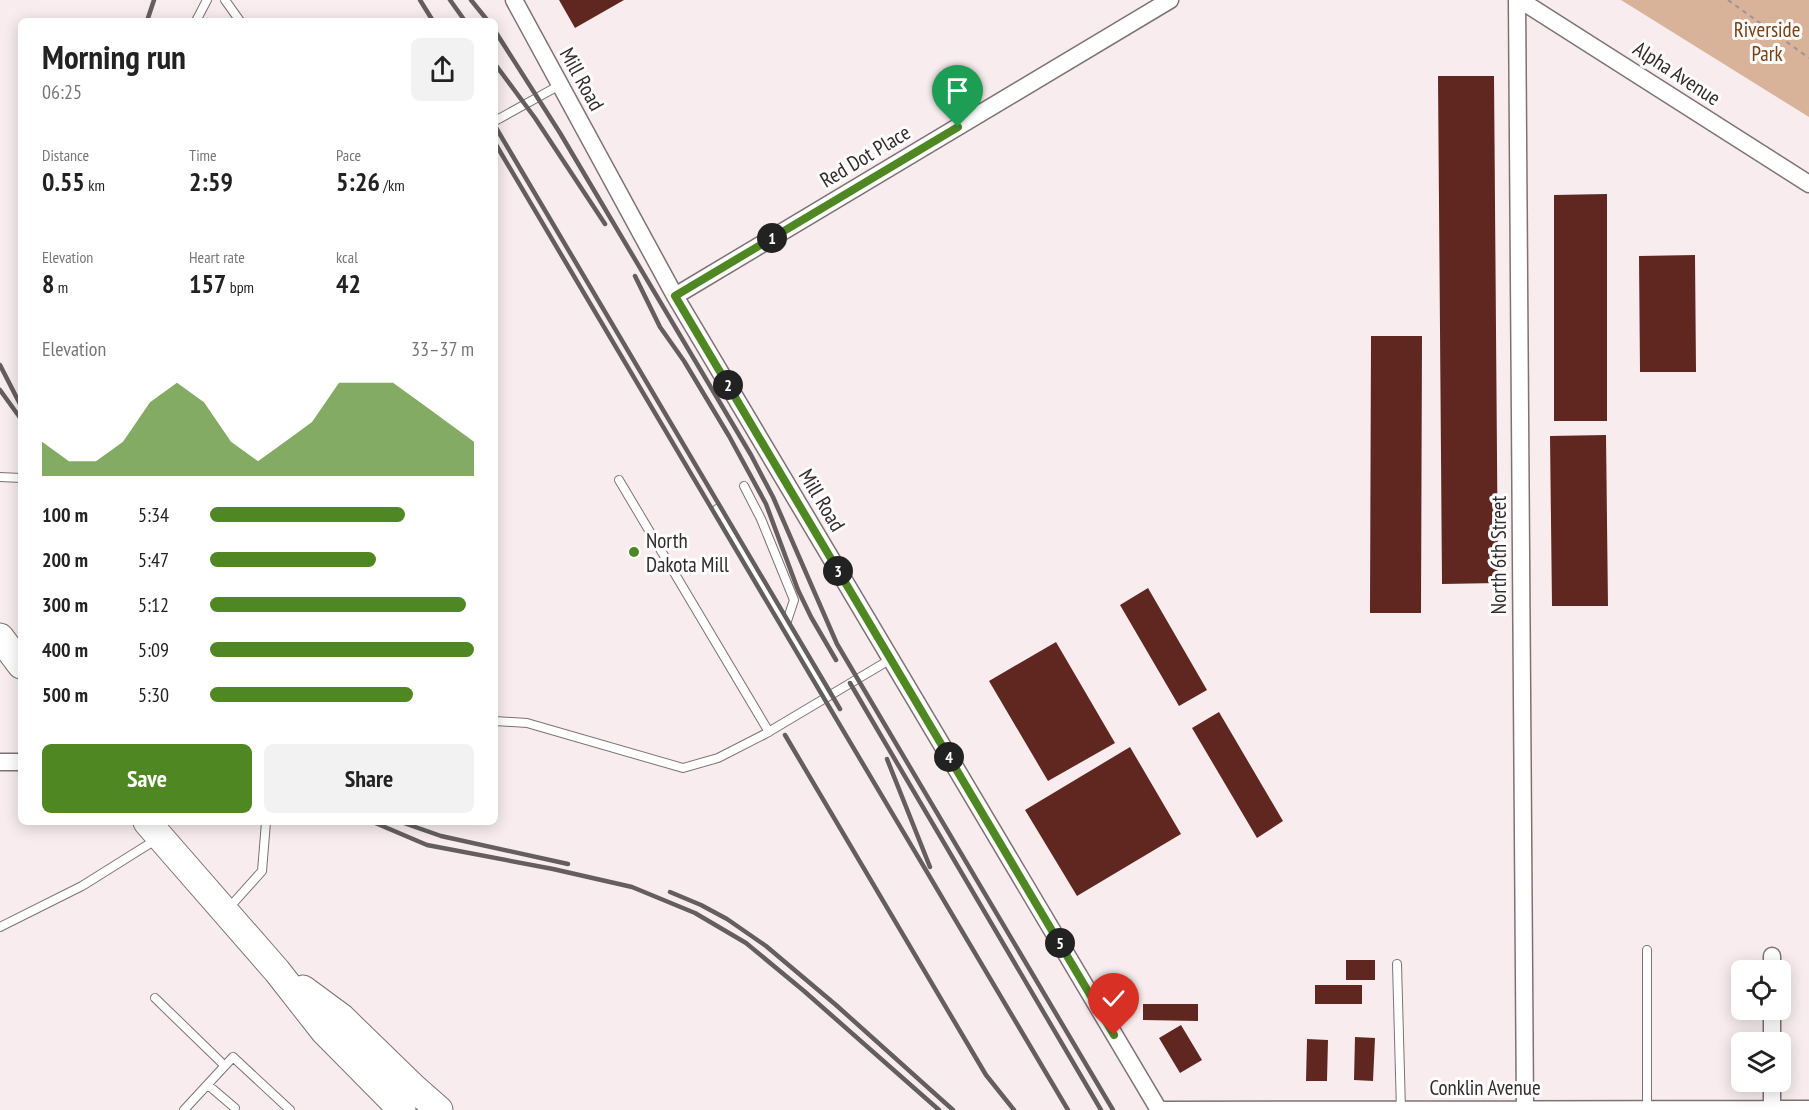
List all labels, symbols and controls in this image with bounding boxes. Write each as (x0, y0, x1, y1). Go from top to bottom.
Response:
park label: Riverside Park (1734, 16, 1800, 67)
text: Morning run (42, 35, 186, 78)
street label: Alpha Avenue (1628, 35, 1726, 111)
button: share (411, 38, 474, 101)
street label: Mill Road (554, 43, 610, 115)
pin (932, 65, 983, 127)
icon: arrive (941, 74, 974, 107)
text: 06:25 (42, 79, 82, 105)
street label: Red Dot Place (815, 119, 915, 193)
text: Distance (42, 145, 89, 165)
text: Time (189, 145, 217, 165)
text: Pace (336, 145, 361, 165)
text: 0.55 (42, 165, 85, 198)
text: 2:59 (189, 165, 233, 198)
text: 5:26 (336, 165, 380, 198)
text: km (85, 175, 105, 195)
text: /km (380, 175, 405, 195)
pin: 1 (757, 223, 787, 253)
text: 1 (768, 228, 776, 248)
text: Elevation (42, 247, 93, 267)
text: Heart rate (189, 247, 245, 267)
text: kcal (336, 247, 358, 267)
text: 8 (42, 267, 54, 300)
text: 157 (189, 267, 226, 300)
text: 42 (336, 267, 361, 300)
text: m (54, 277, 68, 297)
text: bpm (226, 277, 254, 297)
text: Elevation (42, 336, 106, 362)
text: 33–37 m (411, 336, 474, 362)
pin: 2 (713, 370, 743, 400)
text: 2 (724, 375, 732, 395)
street label: Mill Road (793, 464, 851, 536)
street label: North 6th Street (1485, 496, 1512, 614)
text: 100 m (42, 502, 88, 528)
text: 5:34 (138, 502, 169, 528)
place label: North Dakota Mill (646, 527, 729, 578)
marker: North Dakota Mill (627, 545, 641, 559)
text: 200 m (42, 547, 88, 573)
text: 5:47 (138, 547, 169, 573)
pin: 3 (823, 556, 853, 586)
text: 3 (834, 561, 842, 581)
text: 300 m (42, 592, 88, 618)
text: 5:12 (138, 592, 169, 618)
text: 400 m (42, 637, 88, 663)
text: 5:09 (138, 637, 169, 663)
text: 500 m (42, 682, 88, 708)
text: 5:30 (138, 682, 169, 708)
pin: 4 (934, 742, 964, 772)
button: Save (42, 744, 252, 813)
button: Share (264, 744, 474, 813)
text: 4 (945, 747, 953, 767)
pin: 5 (1045, 928, 1075, 958)
text: 5 (1056, 933, 1064, 953)
map controls (1731, 960, 1791, 1092)
button: locate (1731, 960, 1791, 1020)
pin (1088, 973, 1139, 1035)
icon: check (1097, 982, 1130, 1015)
button: layers (1731, 1032, 1791, 1092)
street label: Conklin Avenue (1429, 1074, 1541, 1101)

